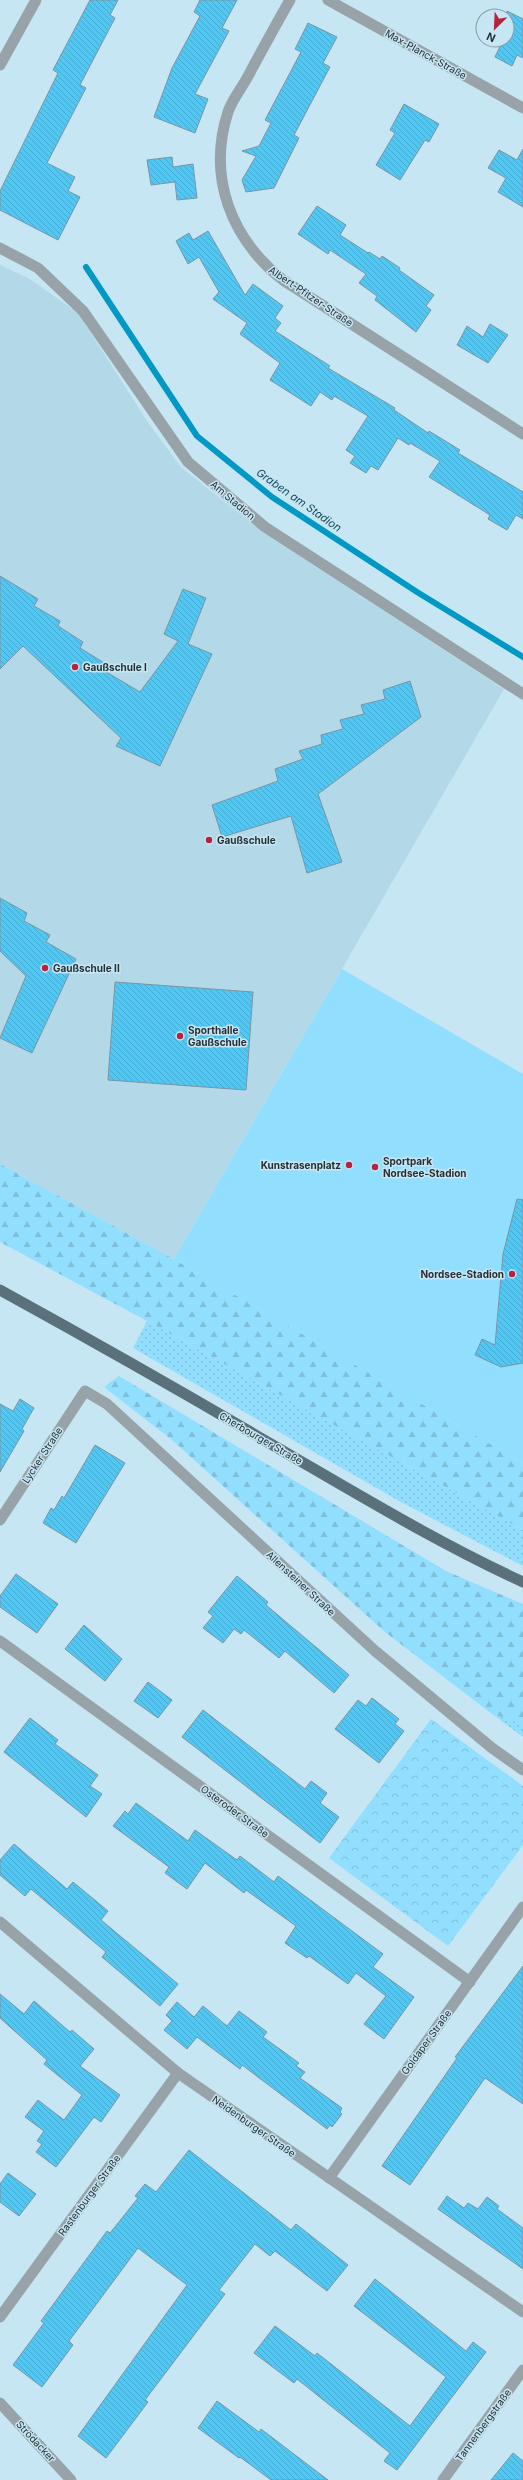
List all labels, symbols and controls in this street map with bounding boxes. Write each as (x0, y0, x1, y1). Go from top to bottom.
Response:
north arrow (475, 8, 515, 48)
street label: Max-Planck-Straße (383, 27, 469, 81)
text: N (484, 29, 498, 45)
street label: Albert-Pfitzer-Straße (267, 263, 355, 329)
water label: Graben am Stadion (254, 465, 345, 535)
street label: Am Stadion (208, 478, 258, 522)
place label: Gaußschule I (83, 661, 147, 673)
marker: Gaußschule I (70, 662, 80, 672)
place label: Gaußschule (217, 834, 276, 846)
marker: Gaußschule (204, 835, 214, 845)
place label: Gaußschule II (53, 962, 120, 974)
marker: Gaußschule II (40, 963, 50, 973)
place label: Sporthalle Gaußschule (188, 1024, 247, 1048)
marker: Sporthalle Gaußschule (175, 1031, 185, 1041)
place label: Sportpark Nordsee-Stadion (383, 1155, 467, 1179)
place label: Kunstrasenplatz (261, 1159, 341, 1171)
marker: Kunstrasenplatz (344, 1160, 354, 1170)
marker: Sportpark Nordsee-Stadion (370, 1162, 380, 1172)
place label: Nordsee-Stadion (420, 1268, 504, 1280)
marker: Nordsee-Stadion (507, 1269, 517, 1279)
street label: Cherbourger Straße (217, 1409, 305, 1467)
street label: Lycker Straße (19, 1424, 65, 1485)
street label: Allensteiner Straße (264, 1548, 338, 1618)
street label: Osteroder Straße (199, 1782, 271, 1840)
street label: Goldaper Straße (398, 2007, 454, 2077)
street label: Neidenburger Straße (210, 2093, 298, 2159)
street label: Rastenburger Straße (56, 2152, 123, 2238)
street label: Tannenbergstraße (453, 2386, 513, 2464)
street label: Strödacker (14, 2418, 58, 2464)

